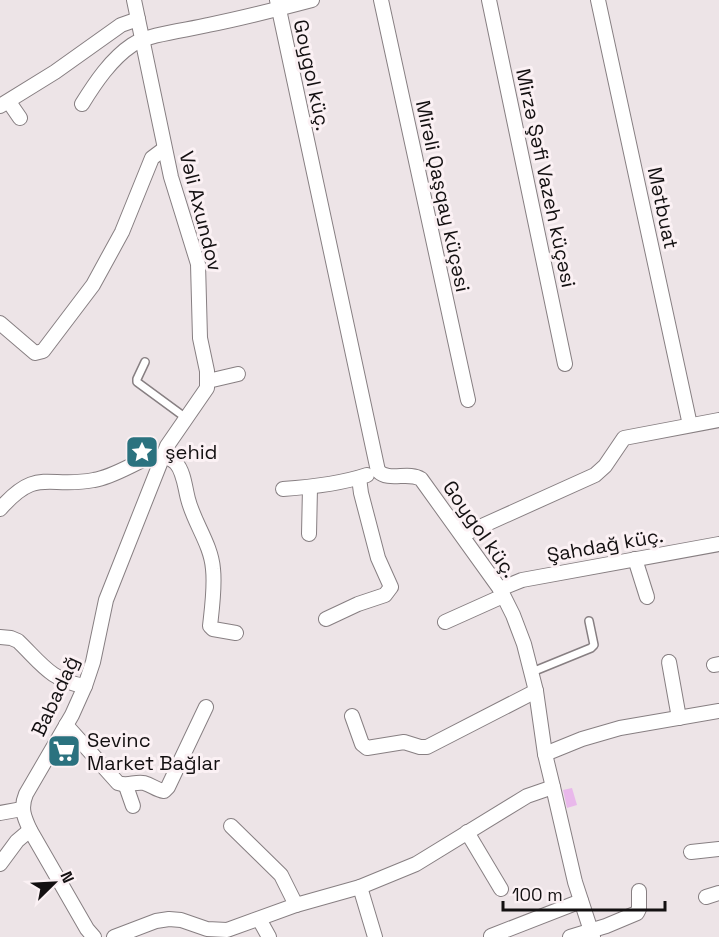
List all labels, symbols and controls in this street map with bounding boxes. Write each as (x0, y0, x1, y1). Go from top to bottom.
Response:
street label: Goygol küç. (288, 17, 336, 133)
street label: Mirzə Şəfi Vazeh küçəsi (510, 66, 582, 290)
street label: Mirəli Qaşqay küçəsi (410, 98, 476, 294)
street label: Vəli Axundov (174, 148, 229, 274)
street label: Mətbuat (642, 165, 684, 251)
place icon: şehid (124, 434, 160, 470)
place label: şehid (165, 439, 217, 465)
street label: Goygol küç. (437, 475, 523, 583)
street label: Şahdağ küç. (545, 522, 665, 568)
street label: Babadağ (25, 652, 85, 740)
place label: Sevinc Market Bağlar (87, 727, 221, 776)
supermarket icon: Sevinc Market Bağlar (46, 733, 82, 769)
north arrow (24, 853, 84, 913)
text: N (55, 868, 79, 886)
scale bar (503, 874, 665, 912)
text: 100 m (512, 883, 563, 906)

